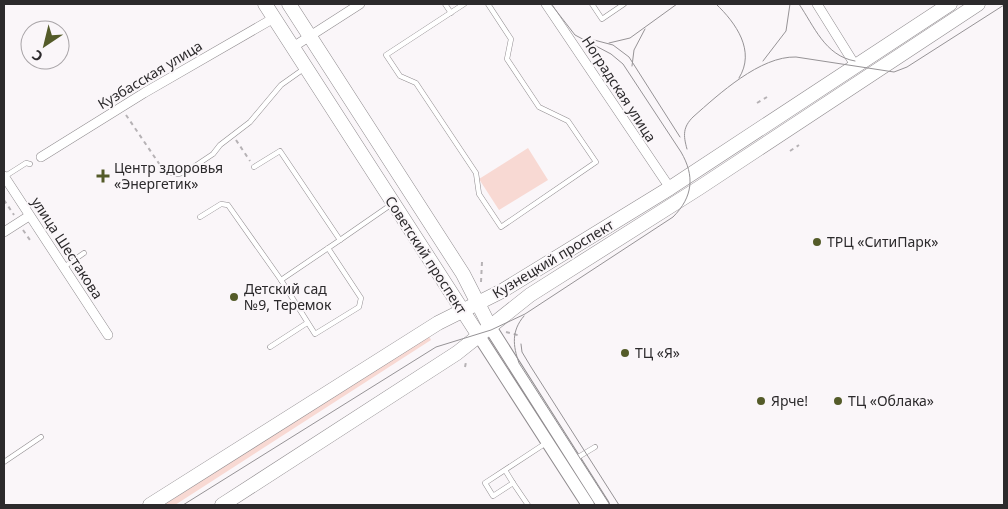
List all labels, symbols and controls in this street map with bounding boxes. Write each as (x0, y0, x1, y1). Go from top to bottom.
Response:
north arrow (20, 20, 70, 70)
street label: Ноградская улица (578, 32, 661, 145)
street label: Кузбасская улица (94, 36, 206, 113)
text: С (28, 46, 46, 66)
place label: Центр здоровья «Энергетик» (114, 158, 223, 193)
marker: Центр здоровья «Энергетик» (96, 169, 110, 183)
street label: Советский проспект (381, 192, 472, 318)
street label: улица Шестакова (27, 193, 107, 302)
street label: Кузнецкий проспект (489, 215, 617, 302)
place label: ТРЦ «СитиПарк» (827, 232, 938, 251)
marker: ТРЦ «СитиПарк» (811, 236, 823, 248)
place label: Детский сад №9, Теремок (244, 279, 332, 314)
marker: Детский сад №9, Теремок (228, 291, 240, 303)
place label: ТЦ «Я» (635, 343, 680, 362)
marker: ТЦ «Я» (619, 347, 631, 359)
place label: Ярче! (771, 391, 808, 410)
place label: ТЦ «Облака» (848, 391, 934, 410)
marker: Ярче! (755, 395, 767, 407)
marker: ТЦ «Облака» (832, 395, 844, 407)

